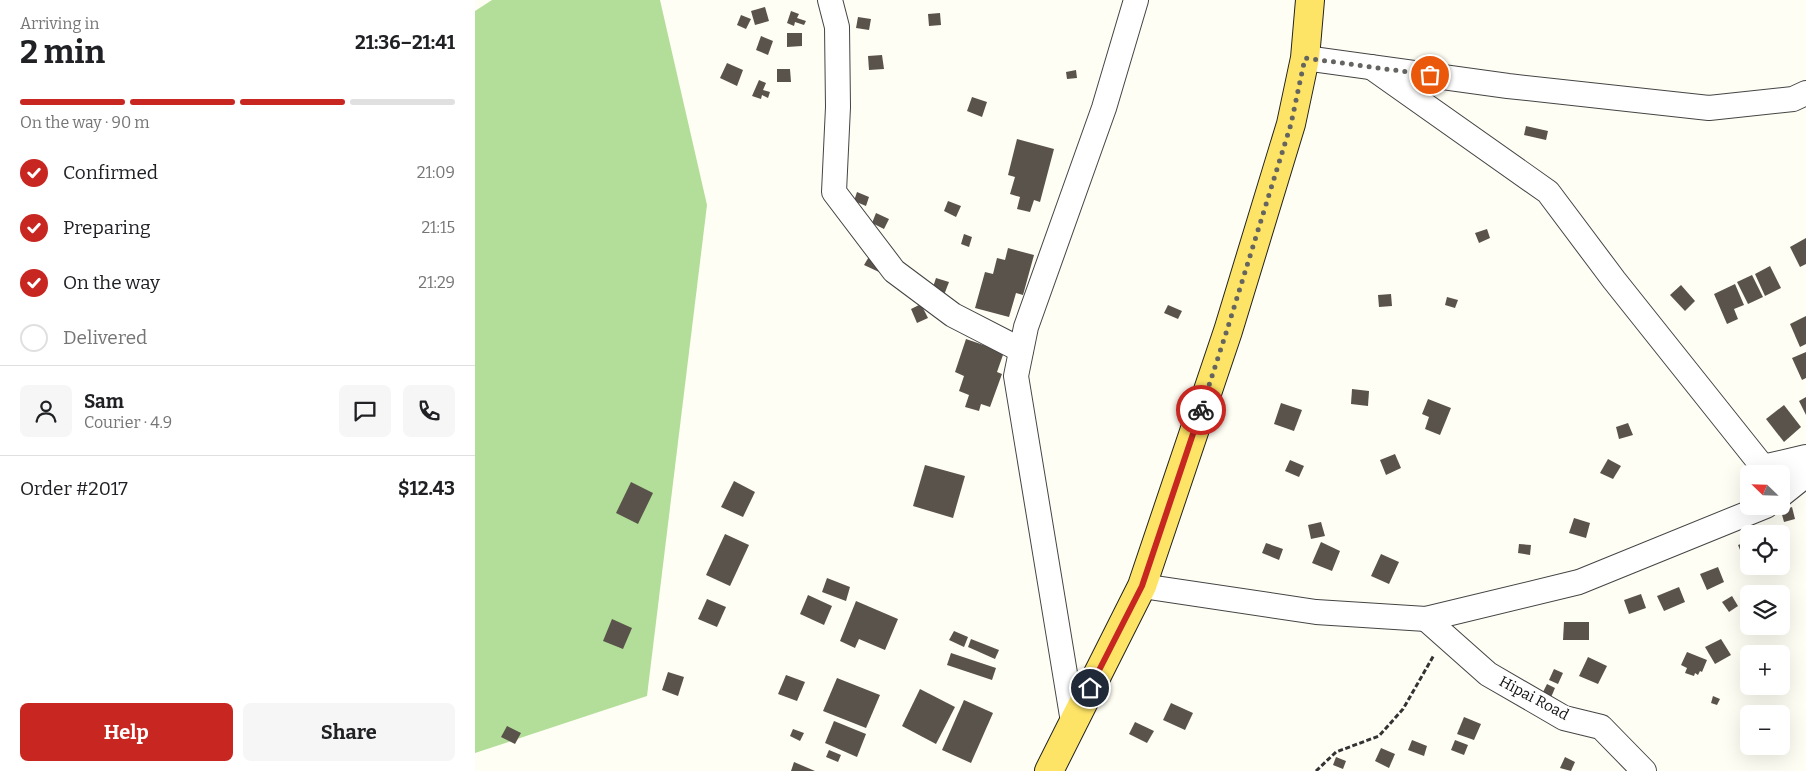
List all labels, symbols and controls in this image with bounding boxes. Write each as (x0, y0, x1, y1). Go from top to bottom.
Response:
text: Arriving in (20, 14, 99, 33)
text: 21:36–21:41 (355, 31, 455, 54)
text: 2 min (20, 33, 105, 71)
pin (1409, 54, 1451, 96)
icon: bag (1416, 61, 1444, 89)
text: On the way · 90 m (20, 113, 150, 132)
icon: check (20, 159, 48, 187)
text: Confirmed (63, 161, 158, 184)
text: 21:09 (417, 163, 455, 182)
icon: check (20, 214, 48, 242)
text: Preparing (63, 216, 151, 239)
text: 21:15 (421, 218, 455, 237)
icon: check (20, 269, 48, 297)
text: On the way (63, 271, 160, 294)
text: 21:29 (418, 273, 455, 292)
text: Delivered (63, 326, 147, 349)
button: person (20, 385, 72, 437)
button: chat (339, 385, 391, 437)
button: phone (403, 385, 455, 437)
courier (1176, 385, 1226, 435)
text: Sam (84, 390, 124, 413)
icon: bike (1187, 396, 1215, 424)
text: Courier · 4.9 (84, 413, 172, 432)
north arrow (1740, 465, 1790, 515)
map controls (1740, 465, 1790, 755)
text: Order #2017 (20, 477, 128, 500)
text: $12.43 (398, 477, 455, 500)
button: locate (1740, 525, 1790, 575)
button: layers (1740, 585, 1790, 635)
button: + (1740, 645, 1790, 695)
pin (1069, 667, 1111, 709)
street label: Hipai Road (1496, 672, 1572, 724)
icon: home (1076, 674, 1104, 702)
button: Help (20, 703, 233, 761)
button: Share (243, 703, 455, 761)
button: − (1740, 705, 1790, 755)

